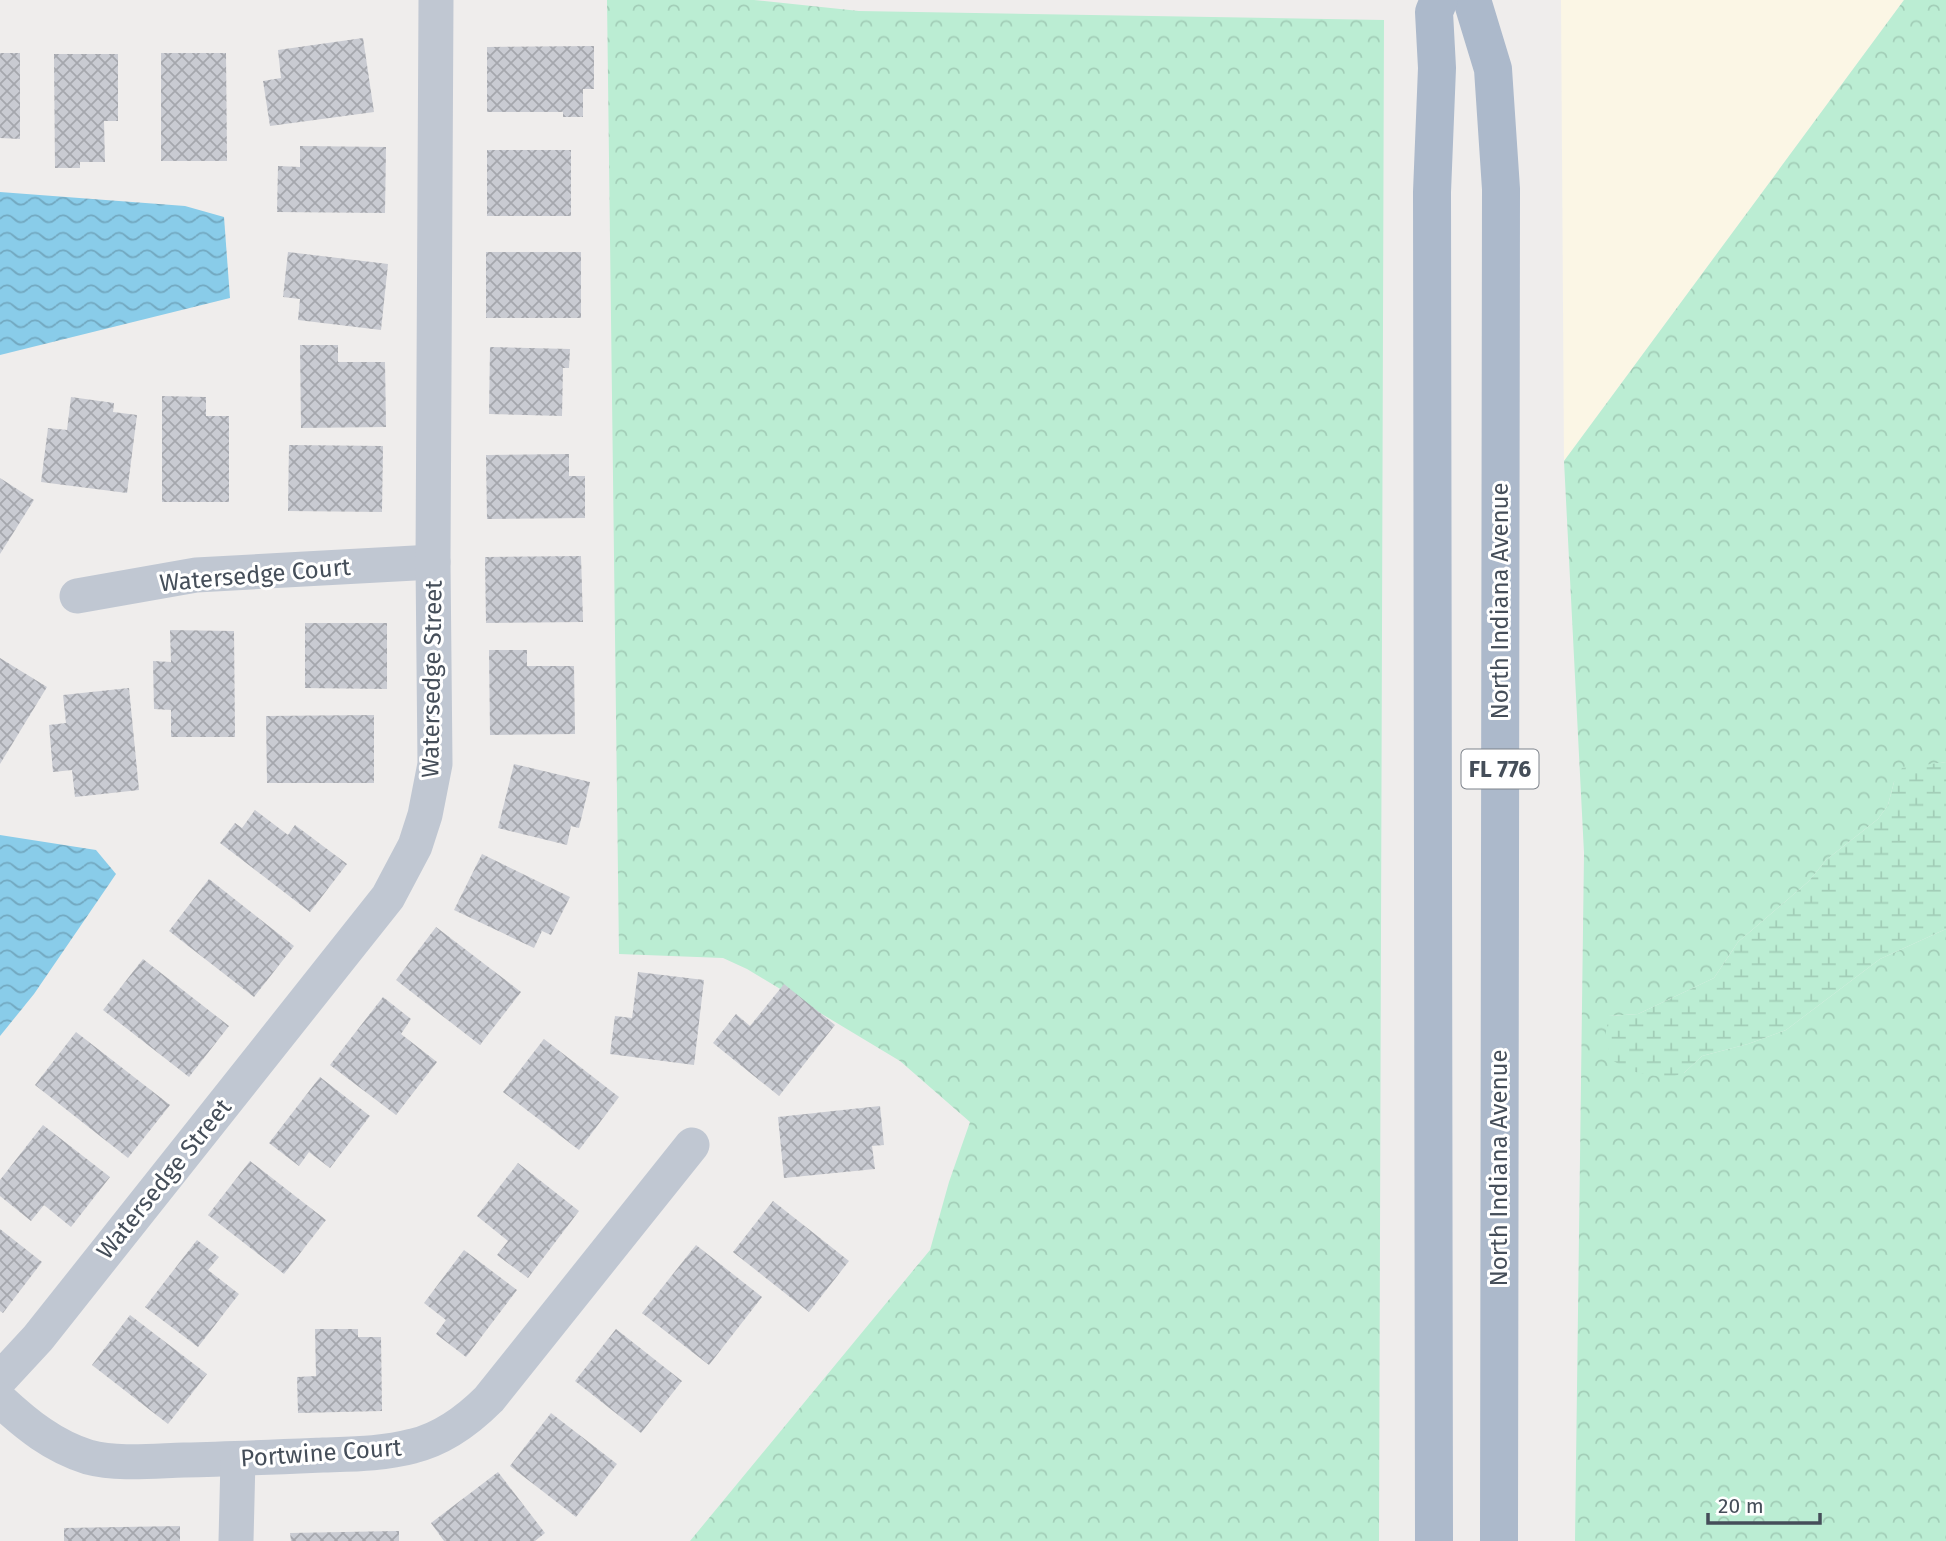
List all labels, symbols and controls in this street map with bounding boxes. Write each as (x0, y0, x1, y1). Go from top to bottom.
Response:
street label: North Indiana Avenue (1486, 482, 1514, 720)
street label: Watersedge Court (158, 553, 352, 597)
street label: Watersedge Street (416, 580, 448, 778)
road number: FL 776 (1462, 750, 1538, 789)
street label: North Indiana Avenue (1485, 1049, 1513, 1287)
street label: Watersedge Street (91, 1093, 237, 1265)
street label: Portwine Court (239, 1433, 403, 1473)
scale bar (1708, 1482, 1820, 1526)
text: 20 m (1718, 1493, 1764, 1519)

